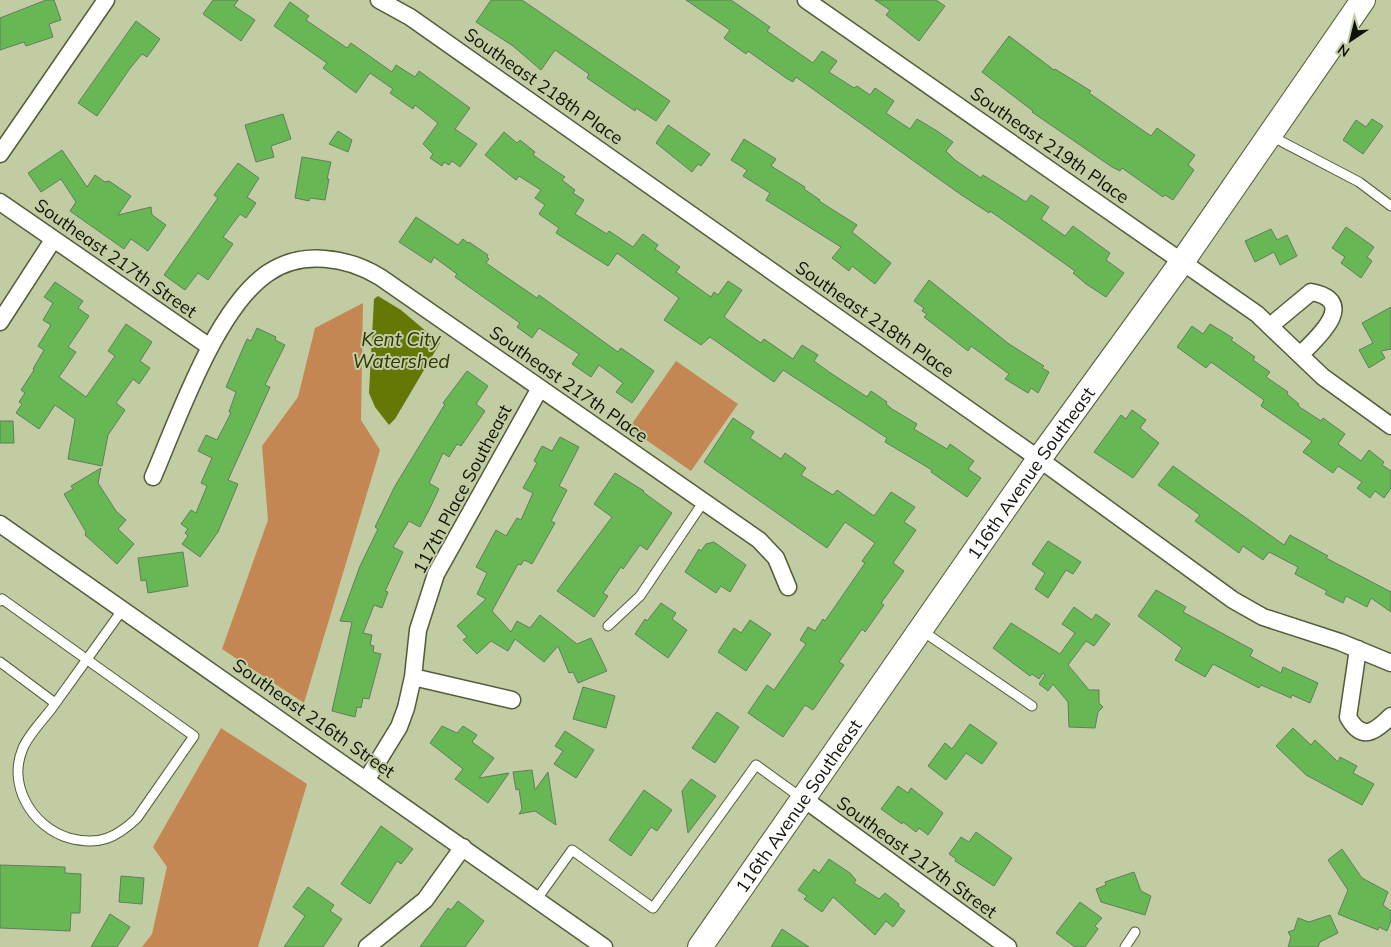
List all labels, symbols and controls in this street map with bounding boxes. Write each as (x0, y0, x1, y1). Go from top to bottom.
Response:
north arrow (1326, 15, 1376, 65)
street label: Southeast 218th Place (460, 23, 628, 149)
text: N (1334, 40, 1353, 61)
street label: Southeast 219th Place (966, 82, 1134, 208)
street label: Southeast 217th Street (30, 193, 202, 323)
street label: Southeast 218th Place (791, 256, 959, 382)
street label: Southeast 217th Place (485, 321, 653, 447)
water label: Kent City Watershed (352, 327, 450, 373)
street label: 116th Avenue Southeast (962, 382, 1099, 563)
street label: 117th Place Southeast (408, 400, 516, 578)
street label: Southeast 216th Street (228, 653, 400, 783)
street label: 116th Avenue Southeast (730, 715, 866, 897)
street label: Southeast 217th Street (832, 791, 1002, 923)

